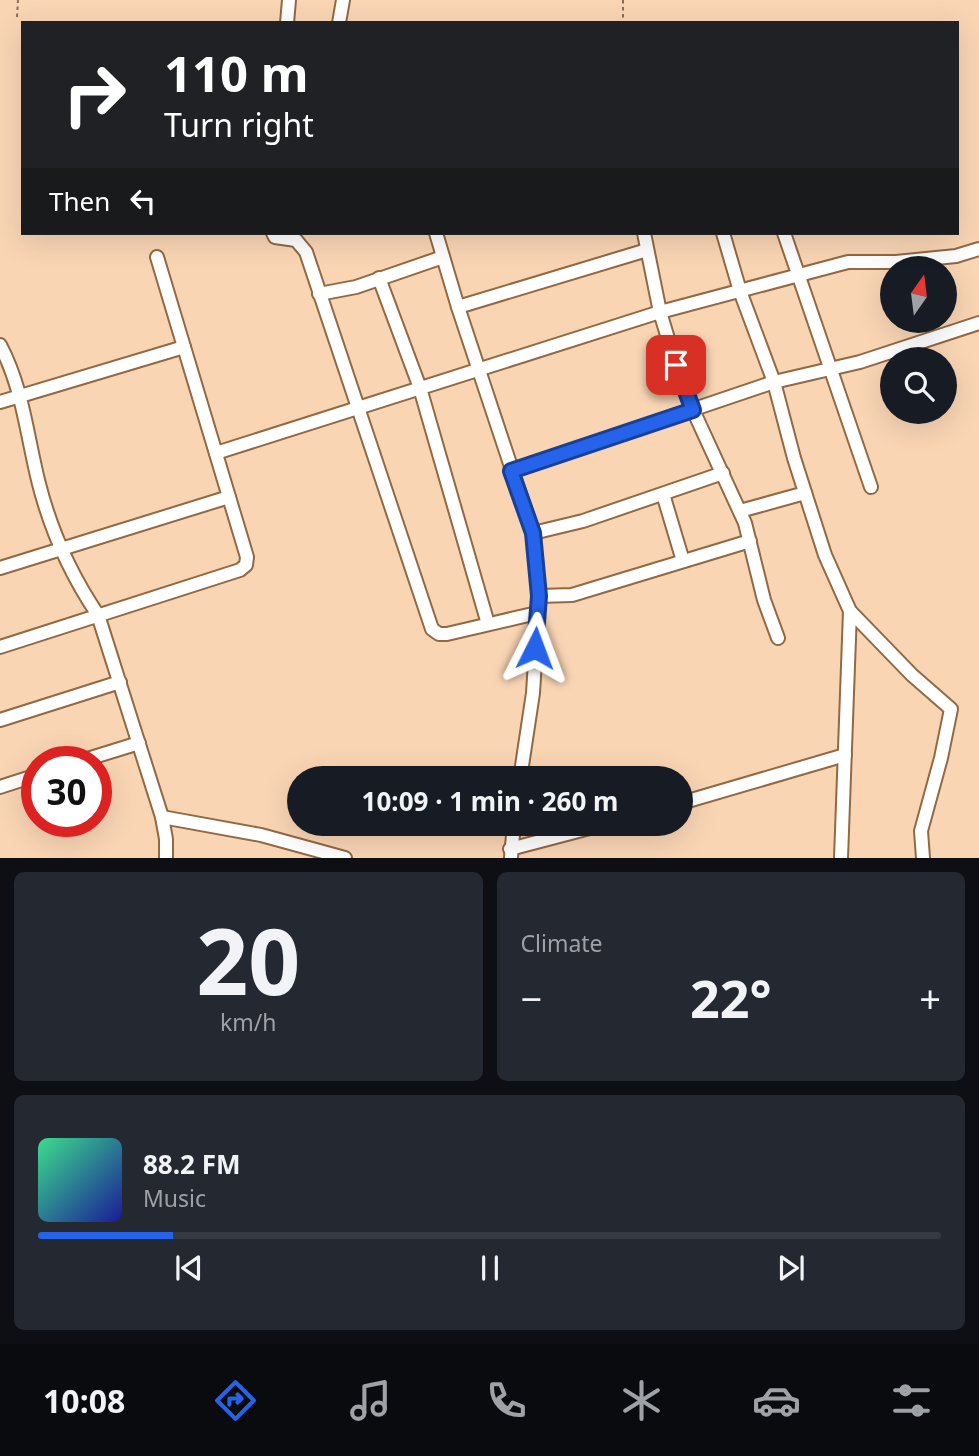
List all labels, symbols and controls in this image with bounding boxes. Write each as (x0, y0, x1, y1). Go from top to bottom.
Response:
text: 110 m (164, 40, 309, 106)
icon: right (49, 49, 140, 140)
text: Turn right (164, 103, 314, 146)
icon: left (124, 182, 162, 220)
text: Then (49, 183, 110, 219)
north arrow (880, 256, 957, 332)
map controls (880, 256, 957, 424)
pin (646, 335, 706, 395)
icon: arrive (657, 346, 695, 384)
button: search (880, 347, 957, 424)
position arrow (498, 611, 572, 685)
speed limit sign: 30 (21, 746, 112, 837)
text: 10:09 · 1 min · 260 m (362, 783, 618, 819)
text: 20 (196, 898, 300, 1022)
text: Climate (521, 927, 603, 959)
text: 22° (690, 962, 772, 1033)
text: − (521, 972, 542, 1024)
text: + (919, 972, 941, 1024)
text: km/h (220, 1006, 277, 1038)
text: 88.2 FM (143, 1146, 240, 1182)
text: Music (143, 1182, 206, 1214)
icon: previous (170, 1249, 208, 1287)
icon: pause (471, 1249, 509, 1287)
icon: next (772, 1249, 810, 1287)
icon: directions (211, 1376, 260, 1425)
icon: music (346, 1376, 395, 1425)
icon: phone (482, 1376, 531, 1425)
icon: climate (617, 1376, 666, 1425)
icon: car (752, 1376, 801, 1425)
icon: filters (887, 1376, 936, 1425)
text: 10:08 (43, 1379, 125, 1422)

